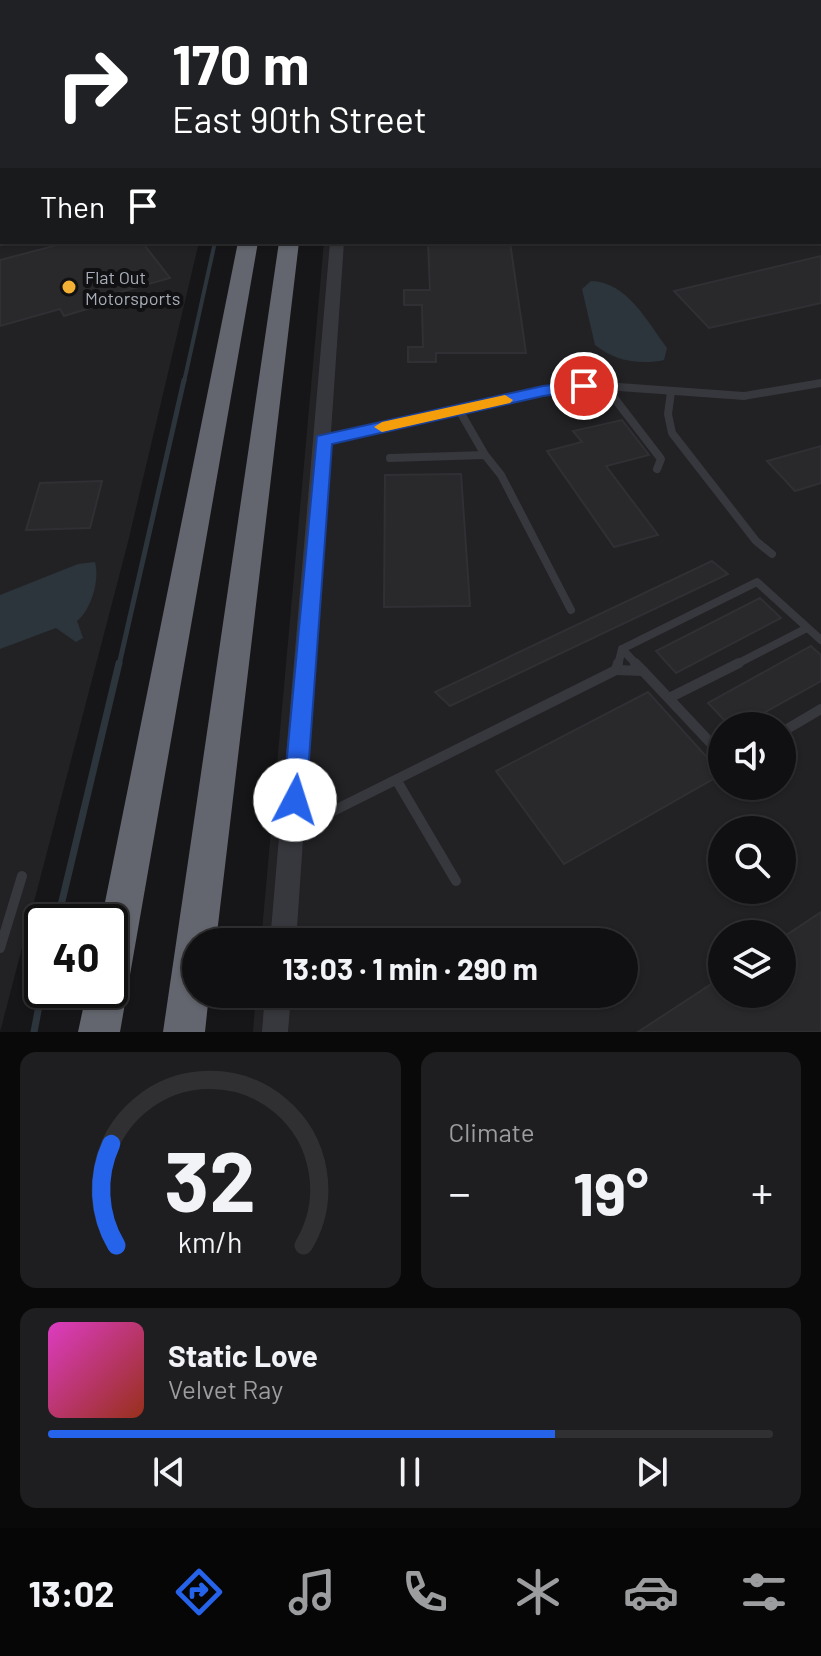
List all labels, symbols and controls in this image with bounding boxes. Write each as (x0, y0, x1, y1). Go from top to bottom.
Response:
text: 170 m (172, 29, 309, 96)
icon: right (40, 32, 144, 136)
text: East 90th Street (172, 97, 427, 140)
icon: arrive (121, 184, 165, 228)
text: Then (40, 188, 105, 224)
place label: Flat Out Motorsports (85, 266, 180, 309)
marker: Flat Out Motorsports (60, 278, 78, 296)
pin (550, 352, 618, 420)
icon: arrive (562, 364, 606, 408)
map controls (708, 712, 796, 1008)
button: sound (708, 712, 796, 800)
position arrow (253, 758, 337, 842)
button: search (708, 816, 796, 904)
speed limit sign: 40 (24, 904, 128, 1008)
button: layers (708, 920, 796, 1008)
text: 13:03 · 1 min · 290 m (282, 950, 538, 986)
text: Climate (449, 1116, 535, 1147)
text: 32 (164, 1129, 256, 1229)
text: 19° (573, 1156, 649, 1228)
text: − (449, 1165, 471, 1218)
text: + (751, 1165, 773, 1218)
text: km/h (178, 1224, 243, 1259)
text: Static Love (168, 1337, 318, 1373)
text: Velvet Ray (168, 1373, 283, 1404)
icon: previous (147, 1450, 191, 1494)
icon: pause (388, 1450, 432, 1494)
icon: next (630, 1450, 674, 1494)
icon: directions (171, 1564, 227, 1620)
icon: music (284, 1564, 340, 1620)
icon: phone (397, 1564, 453, 1620)
icon: climate (510, 1564, 566, 1620)
icon: car (623, 1564, 679, 1620)
icon: filters (736, 1564, 792, 1620)
text: 13:02 (29, 1571, 114, 1614)

